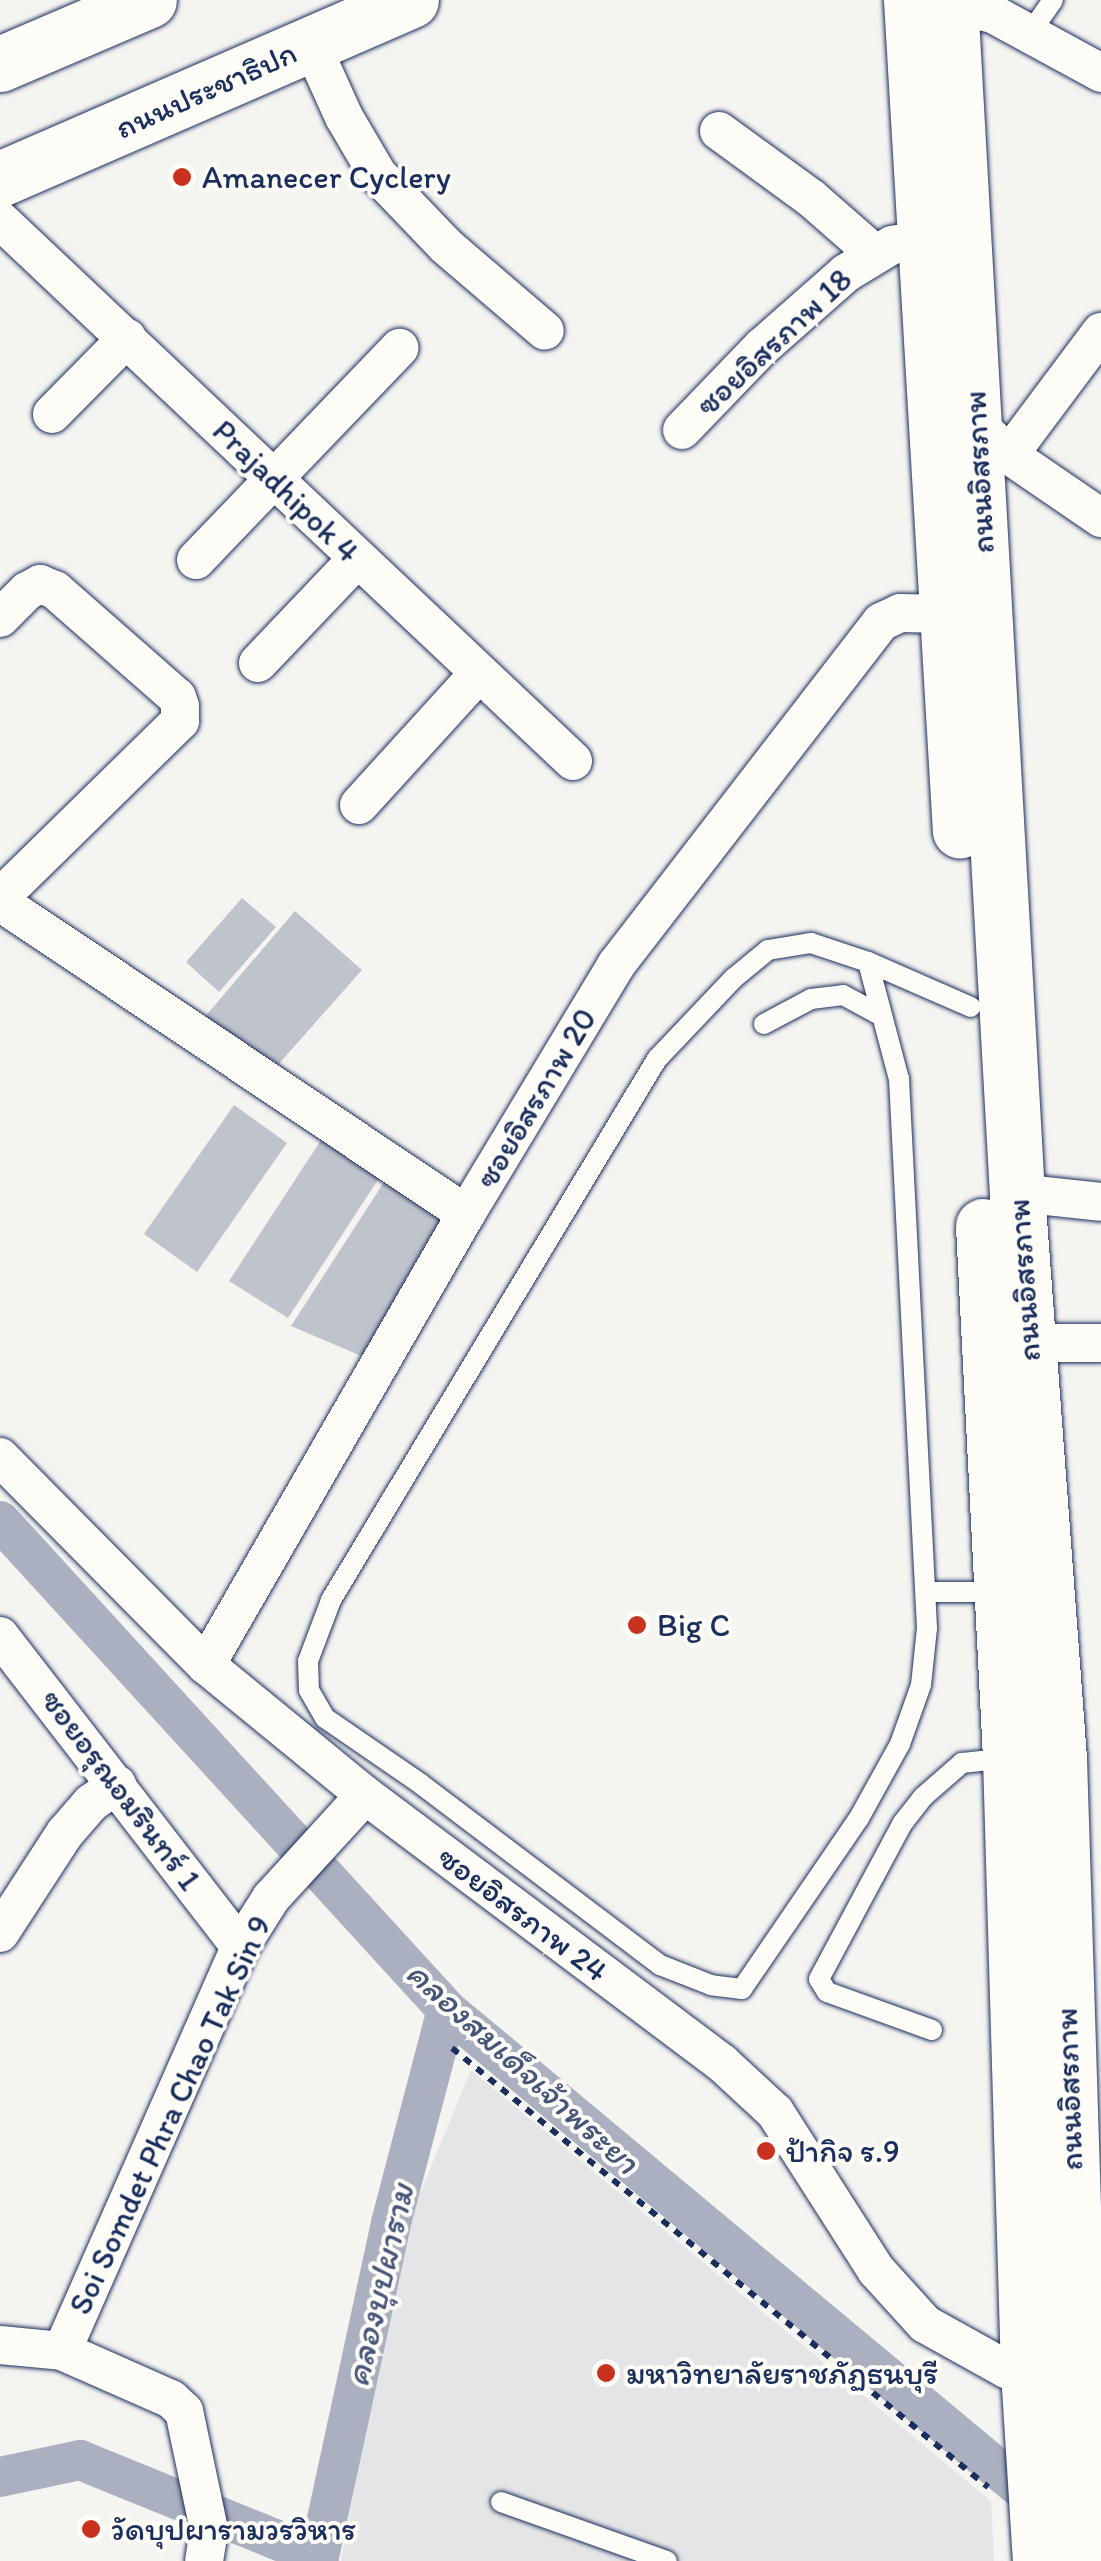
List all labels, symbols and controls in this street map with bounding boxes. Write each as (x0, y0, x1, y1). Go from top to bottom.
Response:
street label: ถนนประชาธิปก (109, 33, 303, 147)
place label: Amanecer Cyclery (202, 158, 450, 196)
marker: Amanecer Cyclery (171, 166, 193, 188)
street label: ซอยอิสรภาพ 18 (688, 260, 860, 424)
street label: ถนนอิสรภาพ (956, 390, 1002, 554)
street label: Prajadhipok 4 (205, 411, 367, 571)
street label: ซอยอิสรภาพ 20 (467, 1001, 605, 1195)
street label: ถนนอิสรภาพ (999, 1197, 1049, 1363)
place label: Big C (657, 1606, 730, 1644)
marker: Big C (626, 1614, 648, 1636)
street label: ซอยอรุณอมรินทร์ 1 (33, 1682, 209, 1898)
street label: ซอยอิสรภาพ 24 (431, 1838, 615, 1990)
street label: Soi Somdet Phra Chao Tak Sin 9 (61, 1910, 279, 2320)
water label: คลองสมเด็จเจ้าพระยา (398, 1951, 648, 2183)
street label: ถนนอิสรภาพ (1047, 2007, 1091, 2171)
place label: ป้ากิจ ร.9 (786, 2132, 900, 2170)
marker: ป้ากิจ ร.9 (755, 2140, 777, 2162)
water label: คลองบุปผาราม (335, 2180, 423, 2390)
place label: มหาวิทยาลัยราชภัฏธนบุรี (626, 2354, 938, 2392)
marker: มหาวิทยาลัยราชภัฏธนบุรี (595, 2362, 617, 2384)
place label: วัดบุปผารามวรวิหาร (111, 2510, 356, 2548)
marker: วัดบุปผารามวรวิหาร (80, 2518, 102, 2540)

